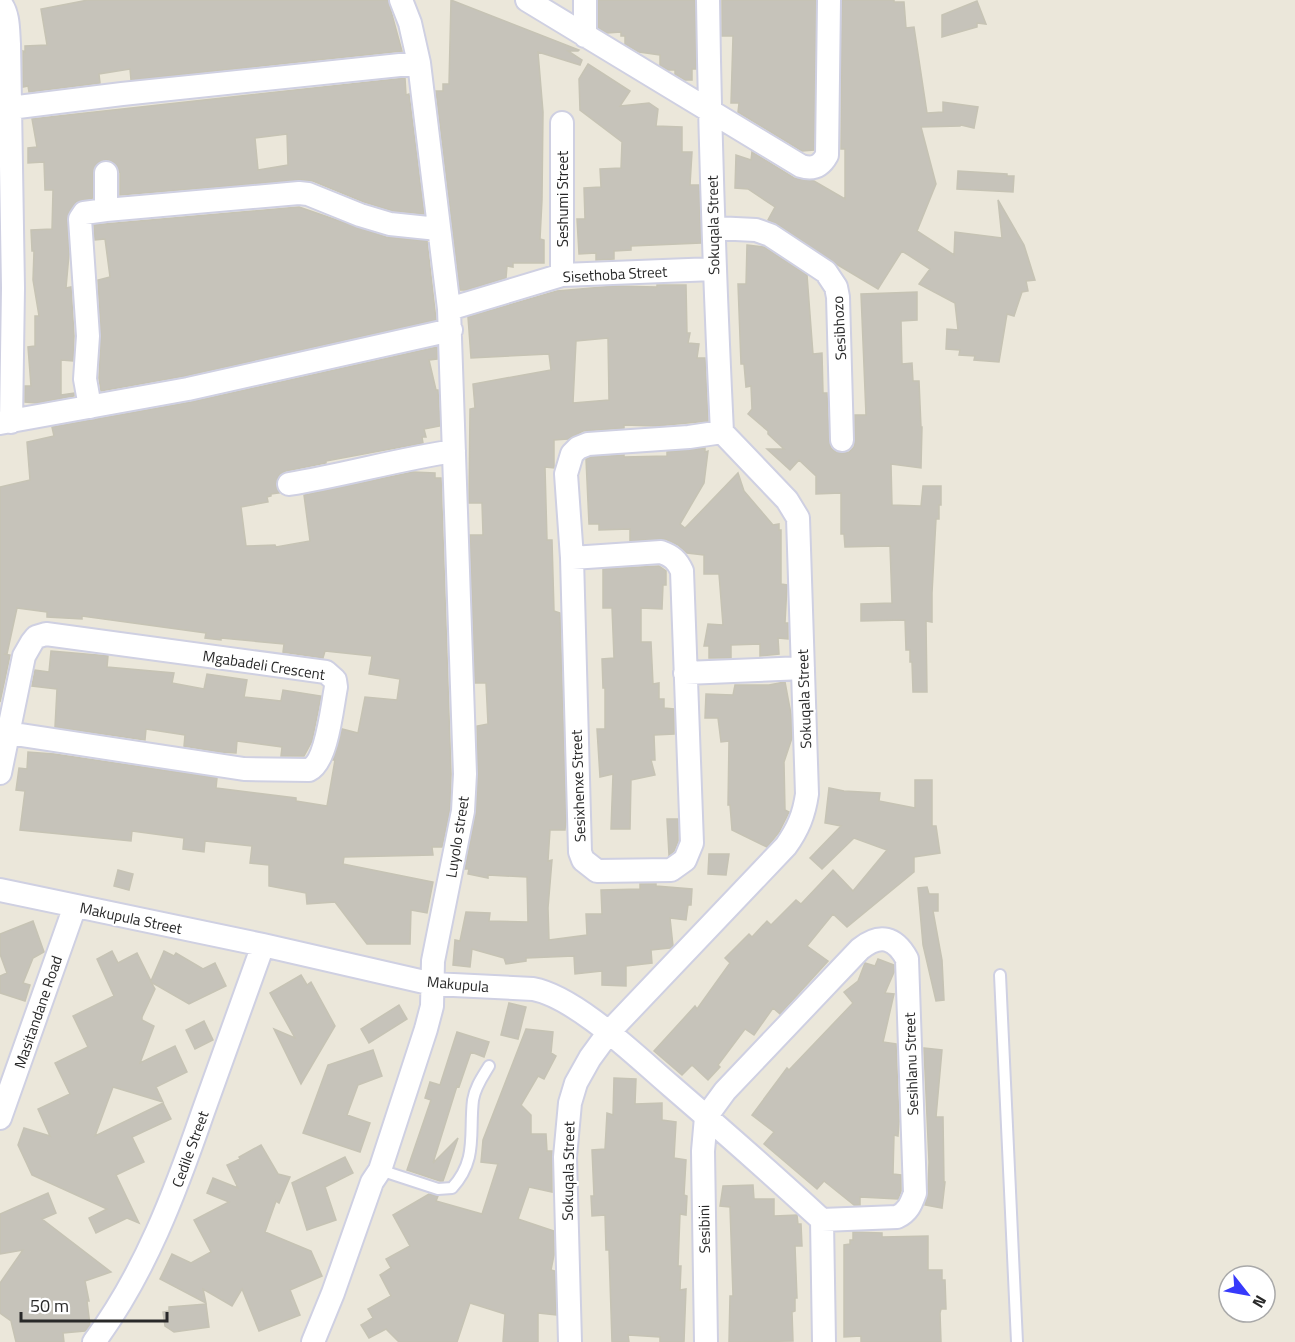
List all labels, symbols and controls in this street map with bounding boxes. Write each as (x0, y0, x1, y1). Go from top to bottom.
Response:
street label: Seshumi Street (551, 150, 574, 247)
street label: Sokuqala Street (701, 174, 725, 275)
street label: Sisethoba Street (562, 260, 669, 288)
street label: Sesibhozo (826, 295, 852, 361)
street label: Mgabadeli Crescent (201, 644, 328, 686)
street label: Sokuqala Street (791, 648, 817, 749)
street label: Sesixhenxe Street (565, 729, 591, 843)
street label: Luyolo street (439, 794, 475, 880)
street label: Makupula Street (78, 896, 185, 940)
street label: Masitandane Road (8, 952, 68, 1072)
street label: Makupula (426, 970, 490, 998)
street label: Sesihlanu Street (898, 1011, 924, 1116)
street label: Cedile Street (166, 1107, 215, 1190)
street label: Sokuqala Street (556, 1120, 580, 1221)
street label: Sesibini (692, 1205, 716, 1253)
north arrow (1217, 1264, 1277, 1324)
scale bar (21, 1285, 166, 1323)
text: N (1247, 1291, 1273, 1313)
text: 50 m (30, 1292, 69, 1319)

